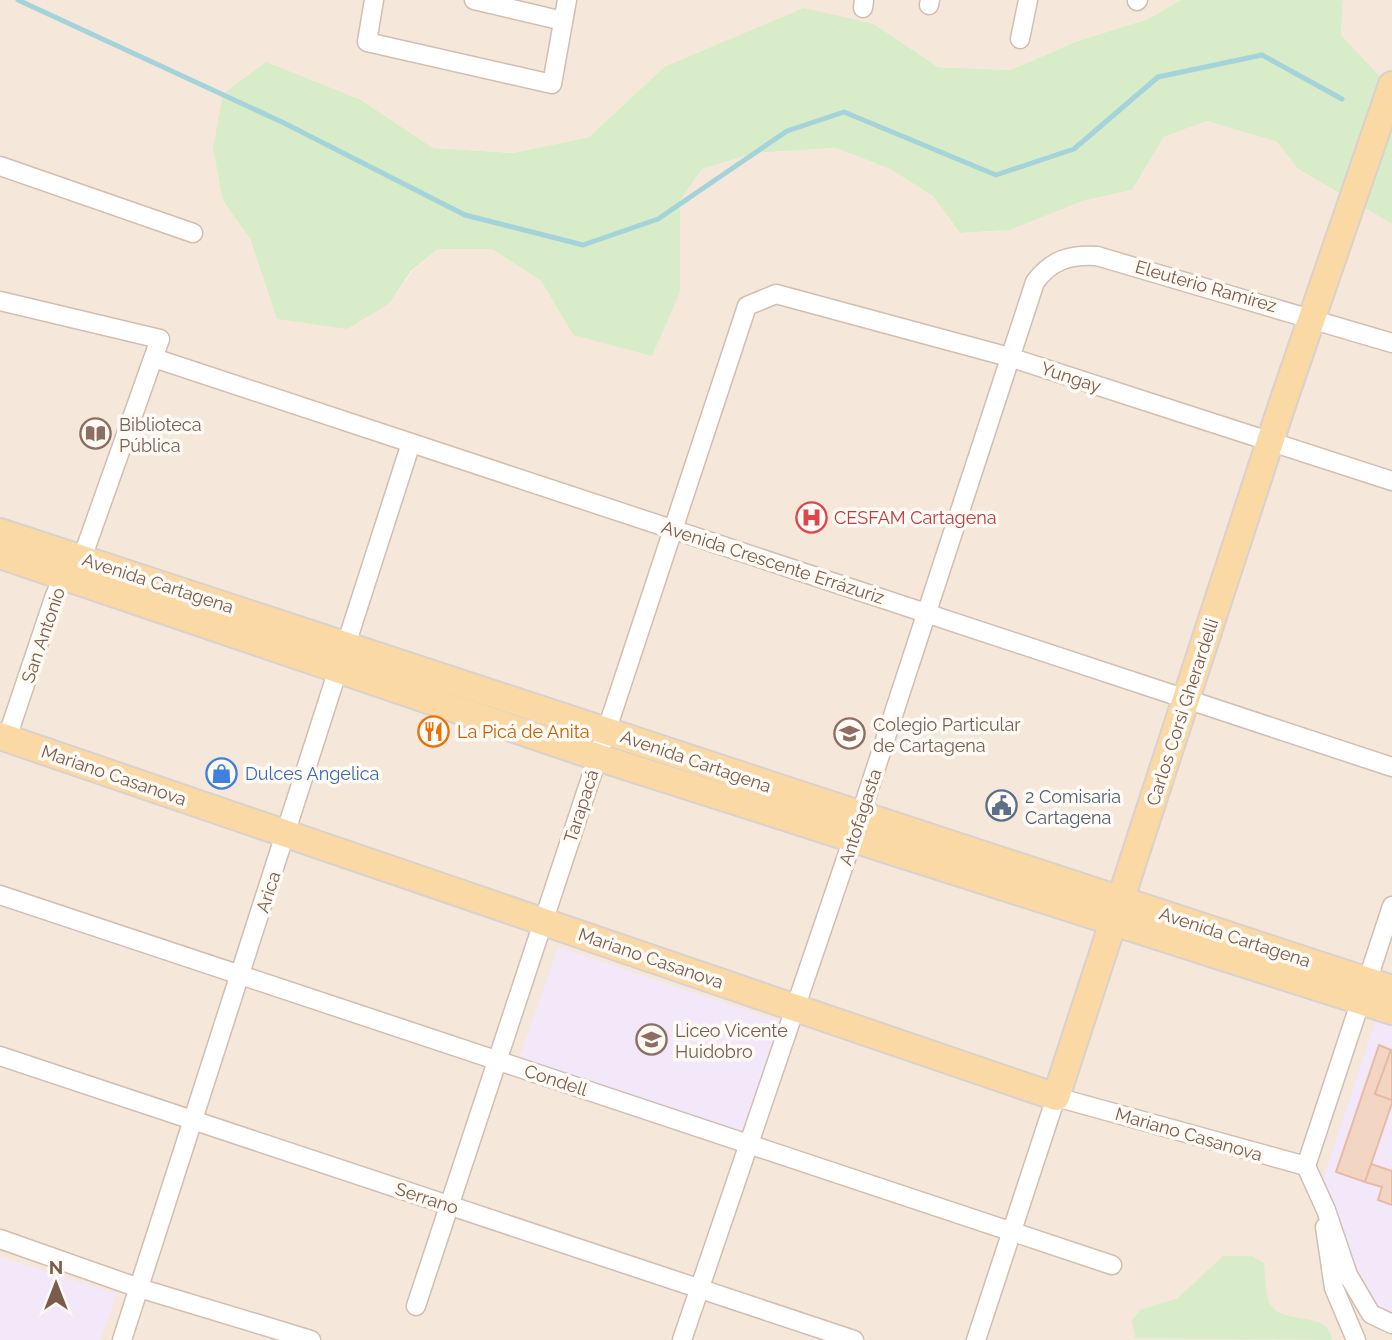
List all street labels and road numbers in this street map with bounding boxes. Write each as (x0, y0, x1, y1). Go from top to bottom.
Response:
street label: Eleuterio Ramírez (1133, 256, 1279, 316)
street label: Yungay (1038, 357, 1104, 397)
street label: Avenida Crescente Errázuriz (659, 516, 887, 608)
street label: Avenida Cartagena (80, 549, 236, 617)
street label: San Antonio (17, 584, 69, 685)
street label: Carlos Corsi Gherardelli (1142, 616, 1222, 808)
street label: Avenida Cartagena (618, 725, 774, 797)
street label: Mariano Casanova (39, 740, 189, 810)
street label: Antofagasta (835, 766, 885, 868)
street label: Tarapacá (559, 767, 603, 845)
street label: Arica (252, 869, 284, 915)
street label: Avenida Cartagena (1157, 903, 1313, 971)
street label: Mariano Casanova (576, 923, 726, 993)
street label: Condell (522, 1060, 590, 1100)
street label: Mariano Casanova (1113, 1103, 1265, 1165)
street label: Serrano (393, 1178, 461, 1218)

